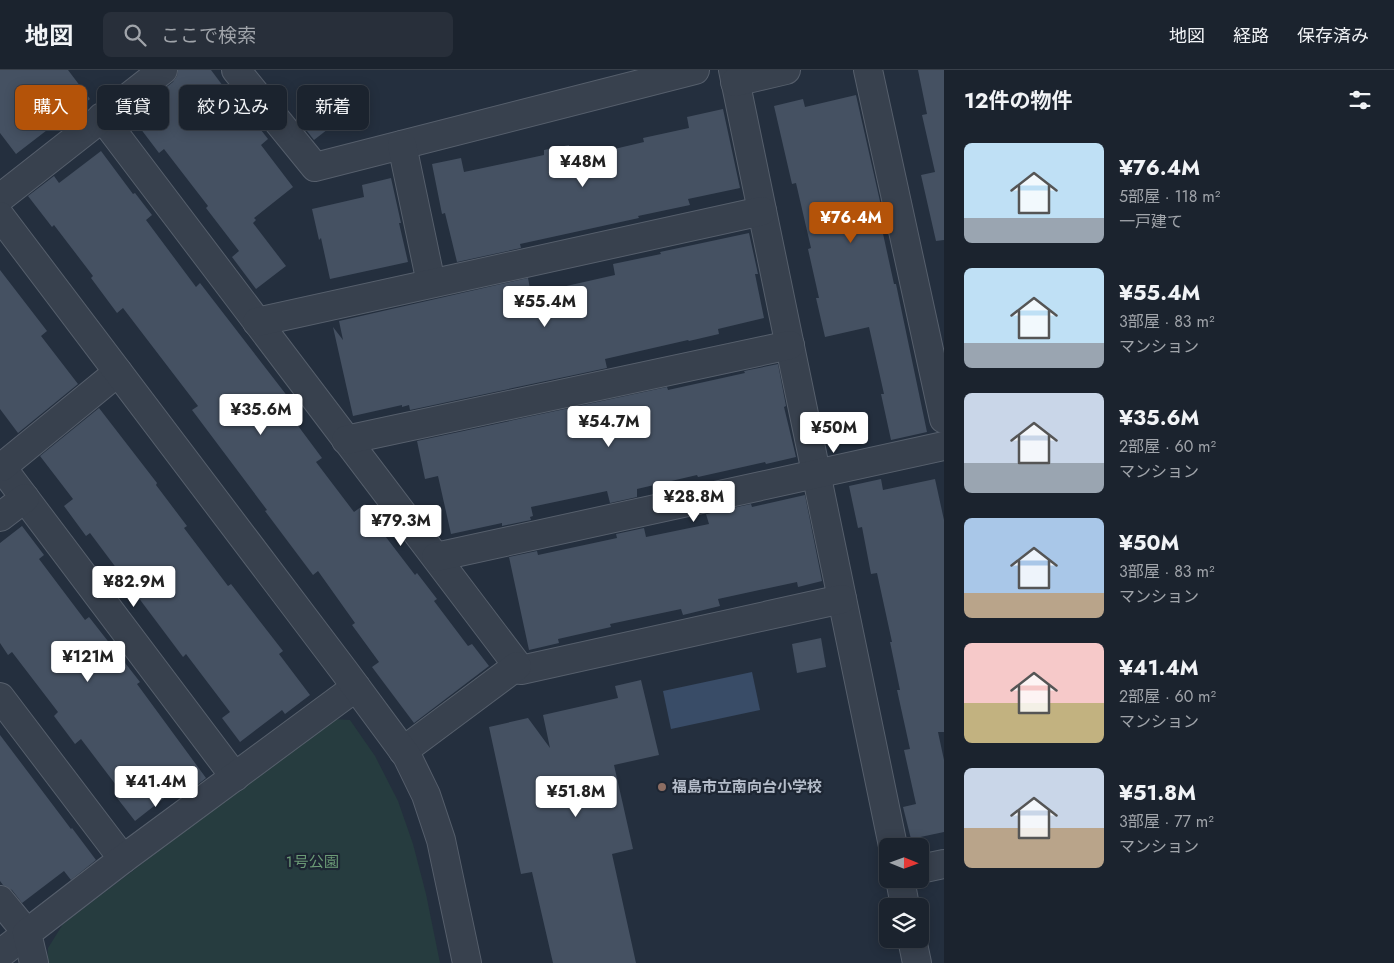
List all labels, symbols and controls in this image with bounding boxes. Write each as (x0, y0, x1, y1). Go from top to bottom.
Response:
search box (103, 12, 453, 57)
text: 地図 (25, 18, 73, 53)
icon: search (121, 21, 149, 49)
text: ここで検索 (161, 22, 256, 49)
text: 地図 (1169, 23, 1205, 49)
text: 経路 (1233, 23, 1269, 49)
text: 保存済み (1297, 23, 1369, 49)
chip: 購入 (15, 85, 87, 130)
chip: 賃貸 (97, 85, 169, 130)
chip: 絞り込み (179, 85, 287, 130)
chip: 新着 (297, 85, 369, 130)
text: 12件の物件 (964, 86, 1072, 116)
icon: filters (1346, 86, 1374, 114)
pin: ¥48M (553, 146, 613, 188)
text: ¥48M (560, 150, 606, 173)
text: ¥76.4M (1119, 153, 1200, 183)
icon: home (1004, 163, 1064, 223)
text: 5部屋 · 118 m² (1119, 185, 1220, 208)
pin: ¥76.4M (810, 202, 892, 244)
text: ¥76.4M (820, 206, 882, 229)
text: 一戸建て (1119, 210, 1183, 233)
text: ¥55.4M (1119, 278, 1200, 308)
pin: ¥55.4M (504, 286, 586, 328)
icon: home (1004, 288, 1064, 348)
text: ¥55.4M (514, 290, 576, 313)
text: 3部屋 · 83 m² (1119, 310, 1214, 333)
text: マンション (1119, 335, 1199, 358)
pin: ¥35.6M (220, 394, 302, 436)
text: ¥35.6M (230, 398, 292, 421)
text: ¥35.6M (1119, 403, 1199, 433)
pin: ¥54.7M (568, 406, 650, 448)
text: ¥54.7M (578, 410, 640, 433)
pin: ¥50M (804, 412, 864, 454)
icon: home (1004, 413, 1064, 473)
text: ¥50M (811, 416, 857, 439)
text: 2部屋 · 60 m² (1119, 435, 1216, 458)
text: マンション (1119, 460, 1199, 483)
pin: ¥28.8M (653, 480, 735, 523)
text: ¥28.8M (664, 485, 724, 508)
pin: ¥79.3M (360, 504, 442, 547)
text: ¥79.3M (371, 509, 431, 532)
text: ¥50M (1119, 528, 1179, 558)
icon: home (1004, 538, 1064, 598)
text: 3部屋 · 83 m² (1119, 560, 1214, 583)
pin: ¥82.9M (93, 566, 175, 608)
text: ¥82.9M (103, 570, 165, 593)
text: マンション (1119, 585, 1199, 608)
pin: ¥121M (53, 640, 123, 683)
text: ¥121M (62, 645, 114, 668)
text: ¥41.4M (1119, 653, 1199, 683)
icon: home (1004, 663, 1064, 723)
text: 2部屋 · 60 m² (1119, 685, 1216, 708)
text: マンション (1119, 710, 1199, 733)
pin: ¥41.4M (115, 766, 197, 808)
text: ¥41.4M (126, 770, 186, 793)
pin: ¥51.8M (535, 776, 617, 818)
place label: 福島市立南向台小学校 (671, 776, 822, 798)
text: ¥51.8M (1119, 778, 1196, 808)
text: ¥51.8M (547, 780, 605, 803)
marker: 福島市立南向台小学校 (656, 781, 668, 793)
icon: home (1004, 788, 1064, 848)
text: 3部屋 · 77 m² (1119, 810, 1214, 833)
text: マンション (1119, 835, 1199, 858)
north arrow (879, 838, 929, 888)
map controls (879, 838, 929, 948)
park label: １号公園 (285, 851, 339, 873)
button: layers (879, 898, 929, 948)

